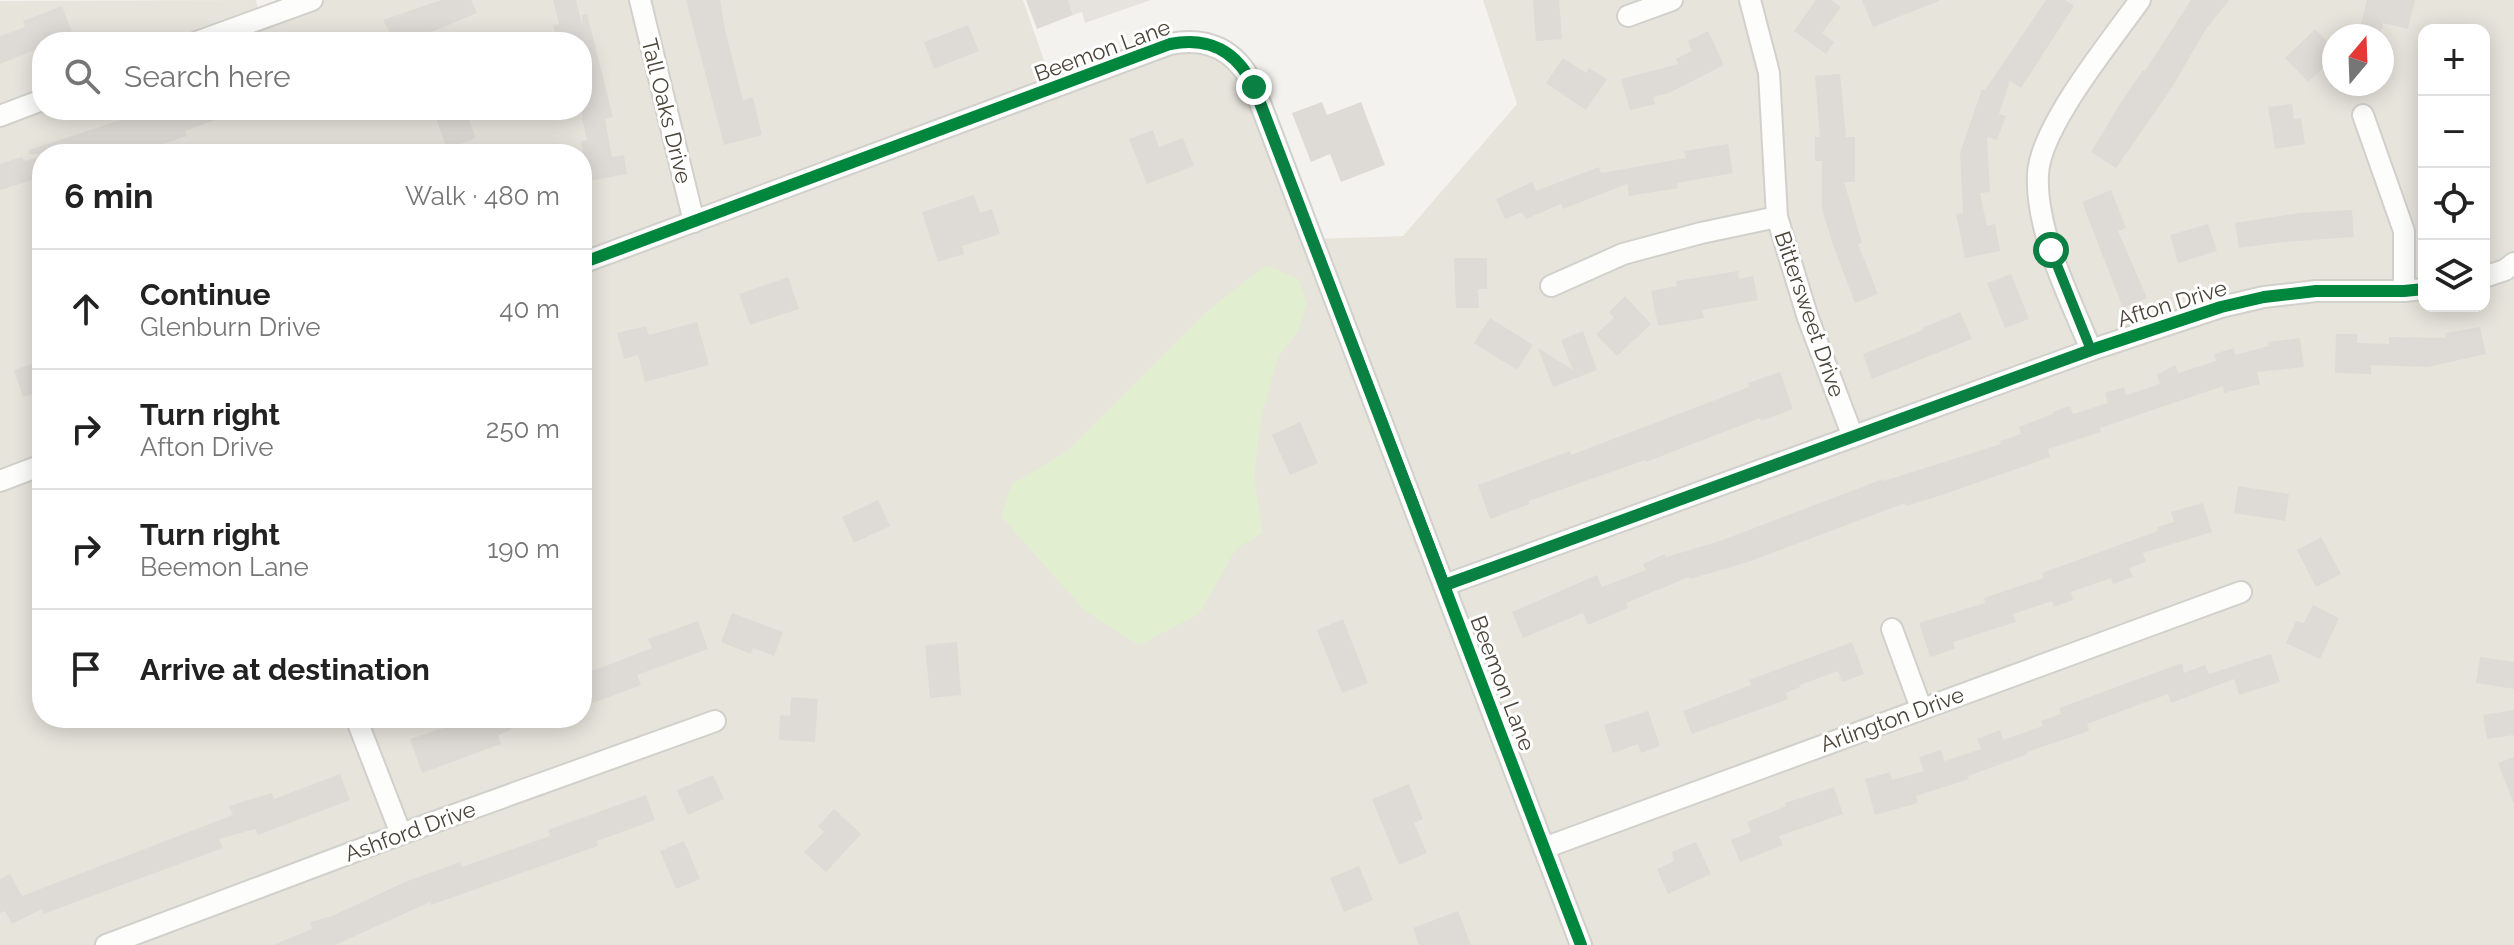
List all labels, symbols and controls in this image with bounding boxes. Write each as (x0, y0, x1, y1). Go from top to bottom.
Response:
street label: Beemon Lane (1030, 13, 1174, 87)
north arrow (2322, 24, 2394, 96)
map controls (2418, 24, 2490, 312)
button: + (2418, 24, 2490, 96)
search box (32, 32, 592, 120)
street label: Tall Oaks Drive (636, 36, 698, 186)
icon: search (60, 54, 104, 98)
text: Search here (124, 59, 291, 94)
route end (1236, 69, 1272, 105)
button: − (2418, 96, 2490, 168)
button: locate (2418, 168, 2490, 240)
text: 6 min (64, 176, 154, 216)
text: Walk · 480 m (405, 181, 560, 211)
street label: Bittersweet Drive (1769, 228, 1851, 400)
route start (2033, 232, 2069, 268)
button: layers (2418, 240, 2490, 312)
street label: Afton Drive (2114, 274, 2230, 332)
text: Continue (140, 277, 271, 312)
icon: ahead (64, 287, 108, 331)
text: 40 m (499, 294, 560, 324)
text: Glenburn Drive (140, 312, 321, 342)
text: Turn right (140, 397, 280, 432)
icon: right (64, 407, 108, 451)
text: 250 m (486, 414, 560, 444)
text: Afton Drive (140, 432, 274, 462)
text: Turn right (140, 517, 280, 552)
icon: right (64, 527, 108, 571)
text: 190 m (487, 534, 560, 564)
text: Beemon Lane (140, 552, 309, 582)
street label: Beemon Lane (1465, 612, 1541, 754)
icon: arrive (64, 647, 108, 691)
text: Arrive at destination (140, 652, 430, 687)
street label: Arlington Drive (1817, 681, 1967, 757)
street label: Ashford Drive (341, 795, 479, 867)

